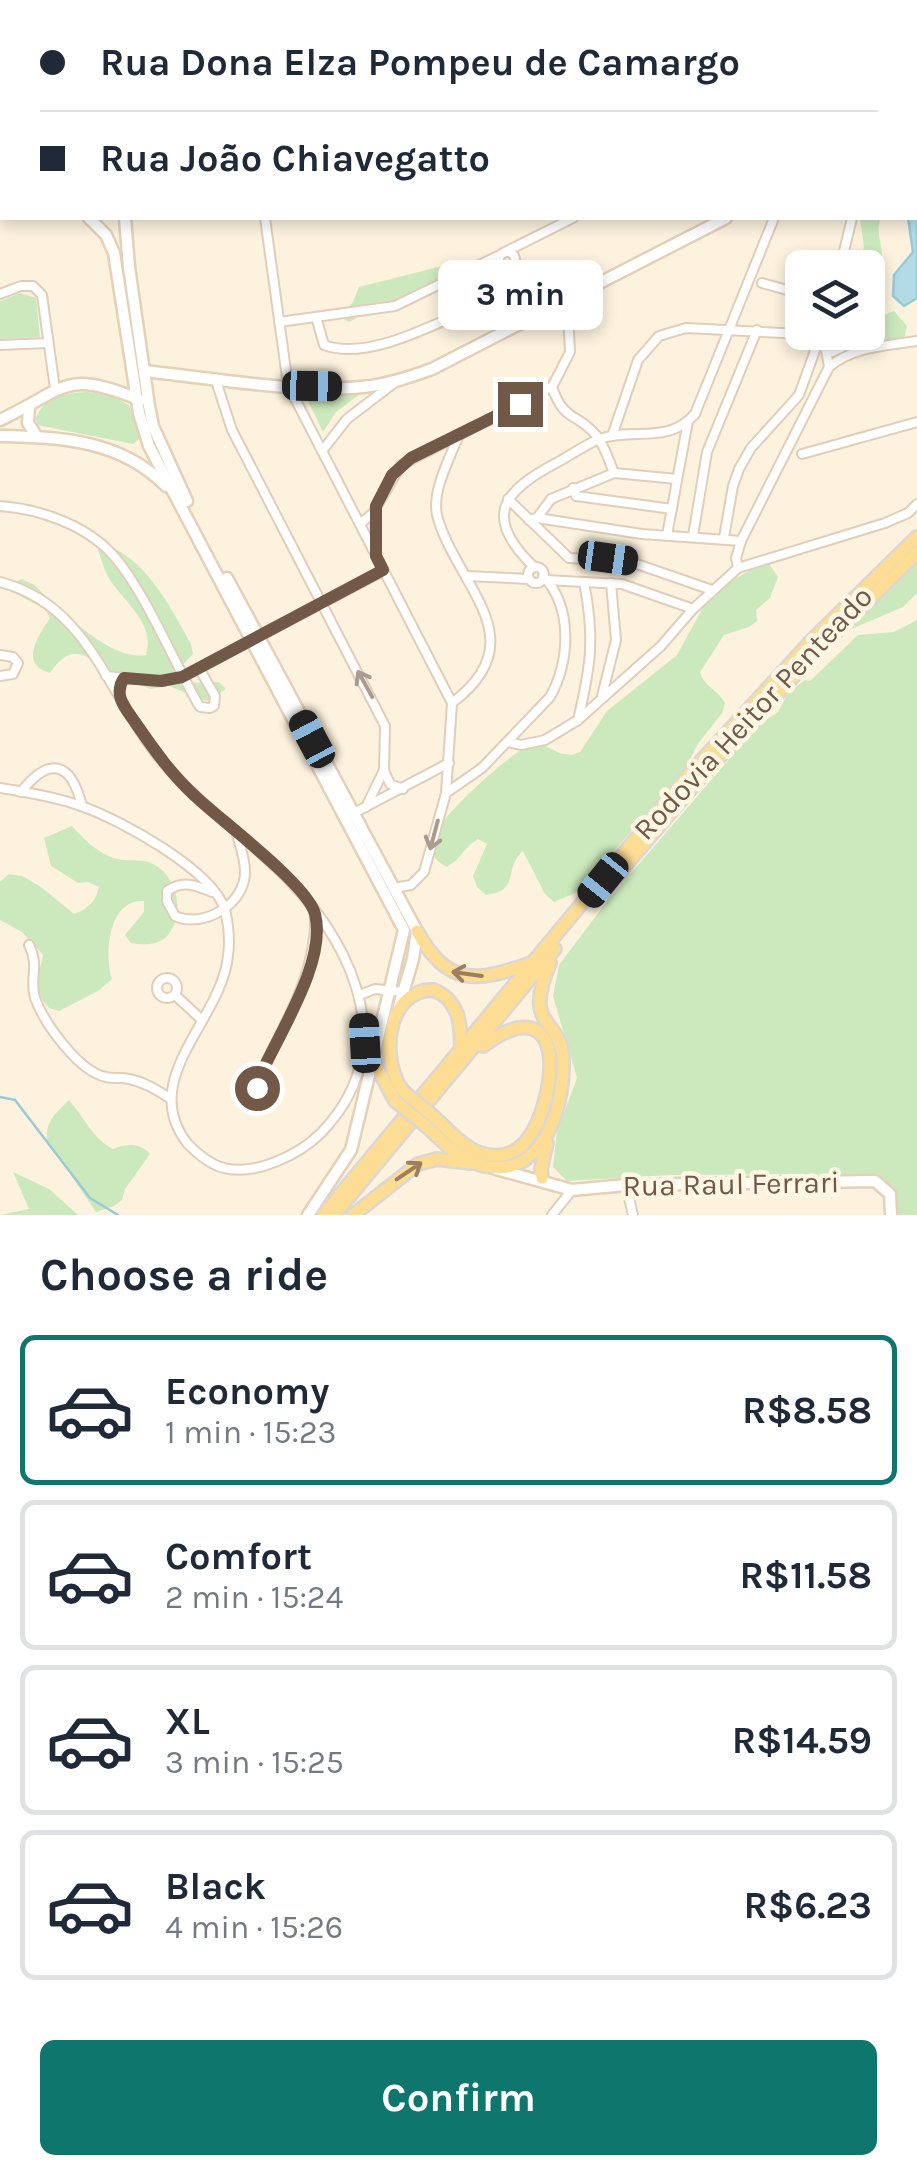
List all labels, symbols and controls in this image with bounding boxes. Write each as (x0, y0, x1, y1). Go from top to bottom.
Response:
text: Rua Dona Elza Pompeu de Camargo (100, 40, 740, 85)
text: Rua João Chiavegatto (100, 136, 490, 181)
map controls (785, 250, 885, 350)
button: layers (785, 250, 885, 350)
callout: 3 min (438, 259, 602, 329)
text: 3 min (476, 276, 565, 313)
car (282, 370, 342, 402)
route end (498, 382, 543, 427)
car (576, 539, 640, 577)
street label: Rodovia Heitor Penteado (626, 579, 880, 847)
one-way arrow (354, 669, 374, 699)
car (285, 705, 339, 773)
one-way arrow (424, 819, 442, 850)
car (572, 847, 634, 913)
one-way arrow (451, 964, 484, 982)
car (348, 1012, 382, 1074)
route start (235, 1066, 280, 1111)
one-way arrow (395, 1161, 423, 1182)
street label: Rua Raul Ferrari (622, 1164, 840, 1204)
text: Choose a ride (40, 1249, 328, 1301)
icon: car (45, 1365, 135, 1455)
text: Economy (165, 1369, 329, 1414)
text: R$8.58 (742, 1388, 872, 1433)
text: 1 min · 15:23 (165, 1414, 336, 1451)
icon: car (45, 1530, 135, 1620)
text: Comfort (165, 1534, 312, 1579)
text: R$11.58 (739, 1553, 872, 1598)
text: 2 min · 15:24 (165, 1579, 343, 1616)
icon: car (45, 1695, 135, 1785)
text: XL (165, 1699, 210, 1744)
text: R$14.59 (732, 1718, 872, 1763)
text: 3 min · 15:25 (165, 1744, 344, 1781)
icon: car (45, 1860, 135, 1950)
text: Black (165, 1864, 266, 1909)
text: R$6.23 (744, 1883, 872, 1928)
text: 4 min · 15:26 (165, 1909, 343, 1946)
button: Confirm (40, 2040, 877, 2155)

